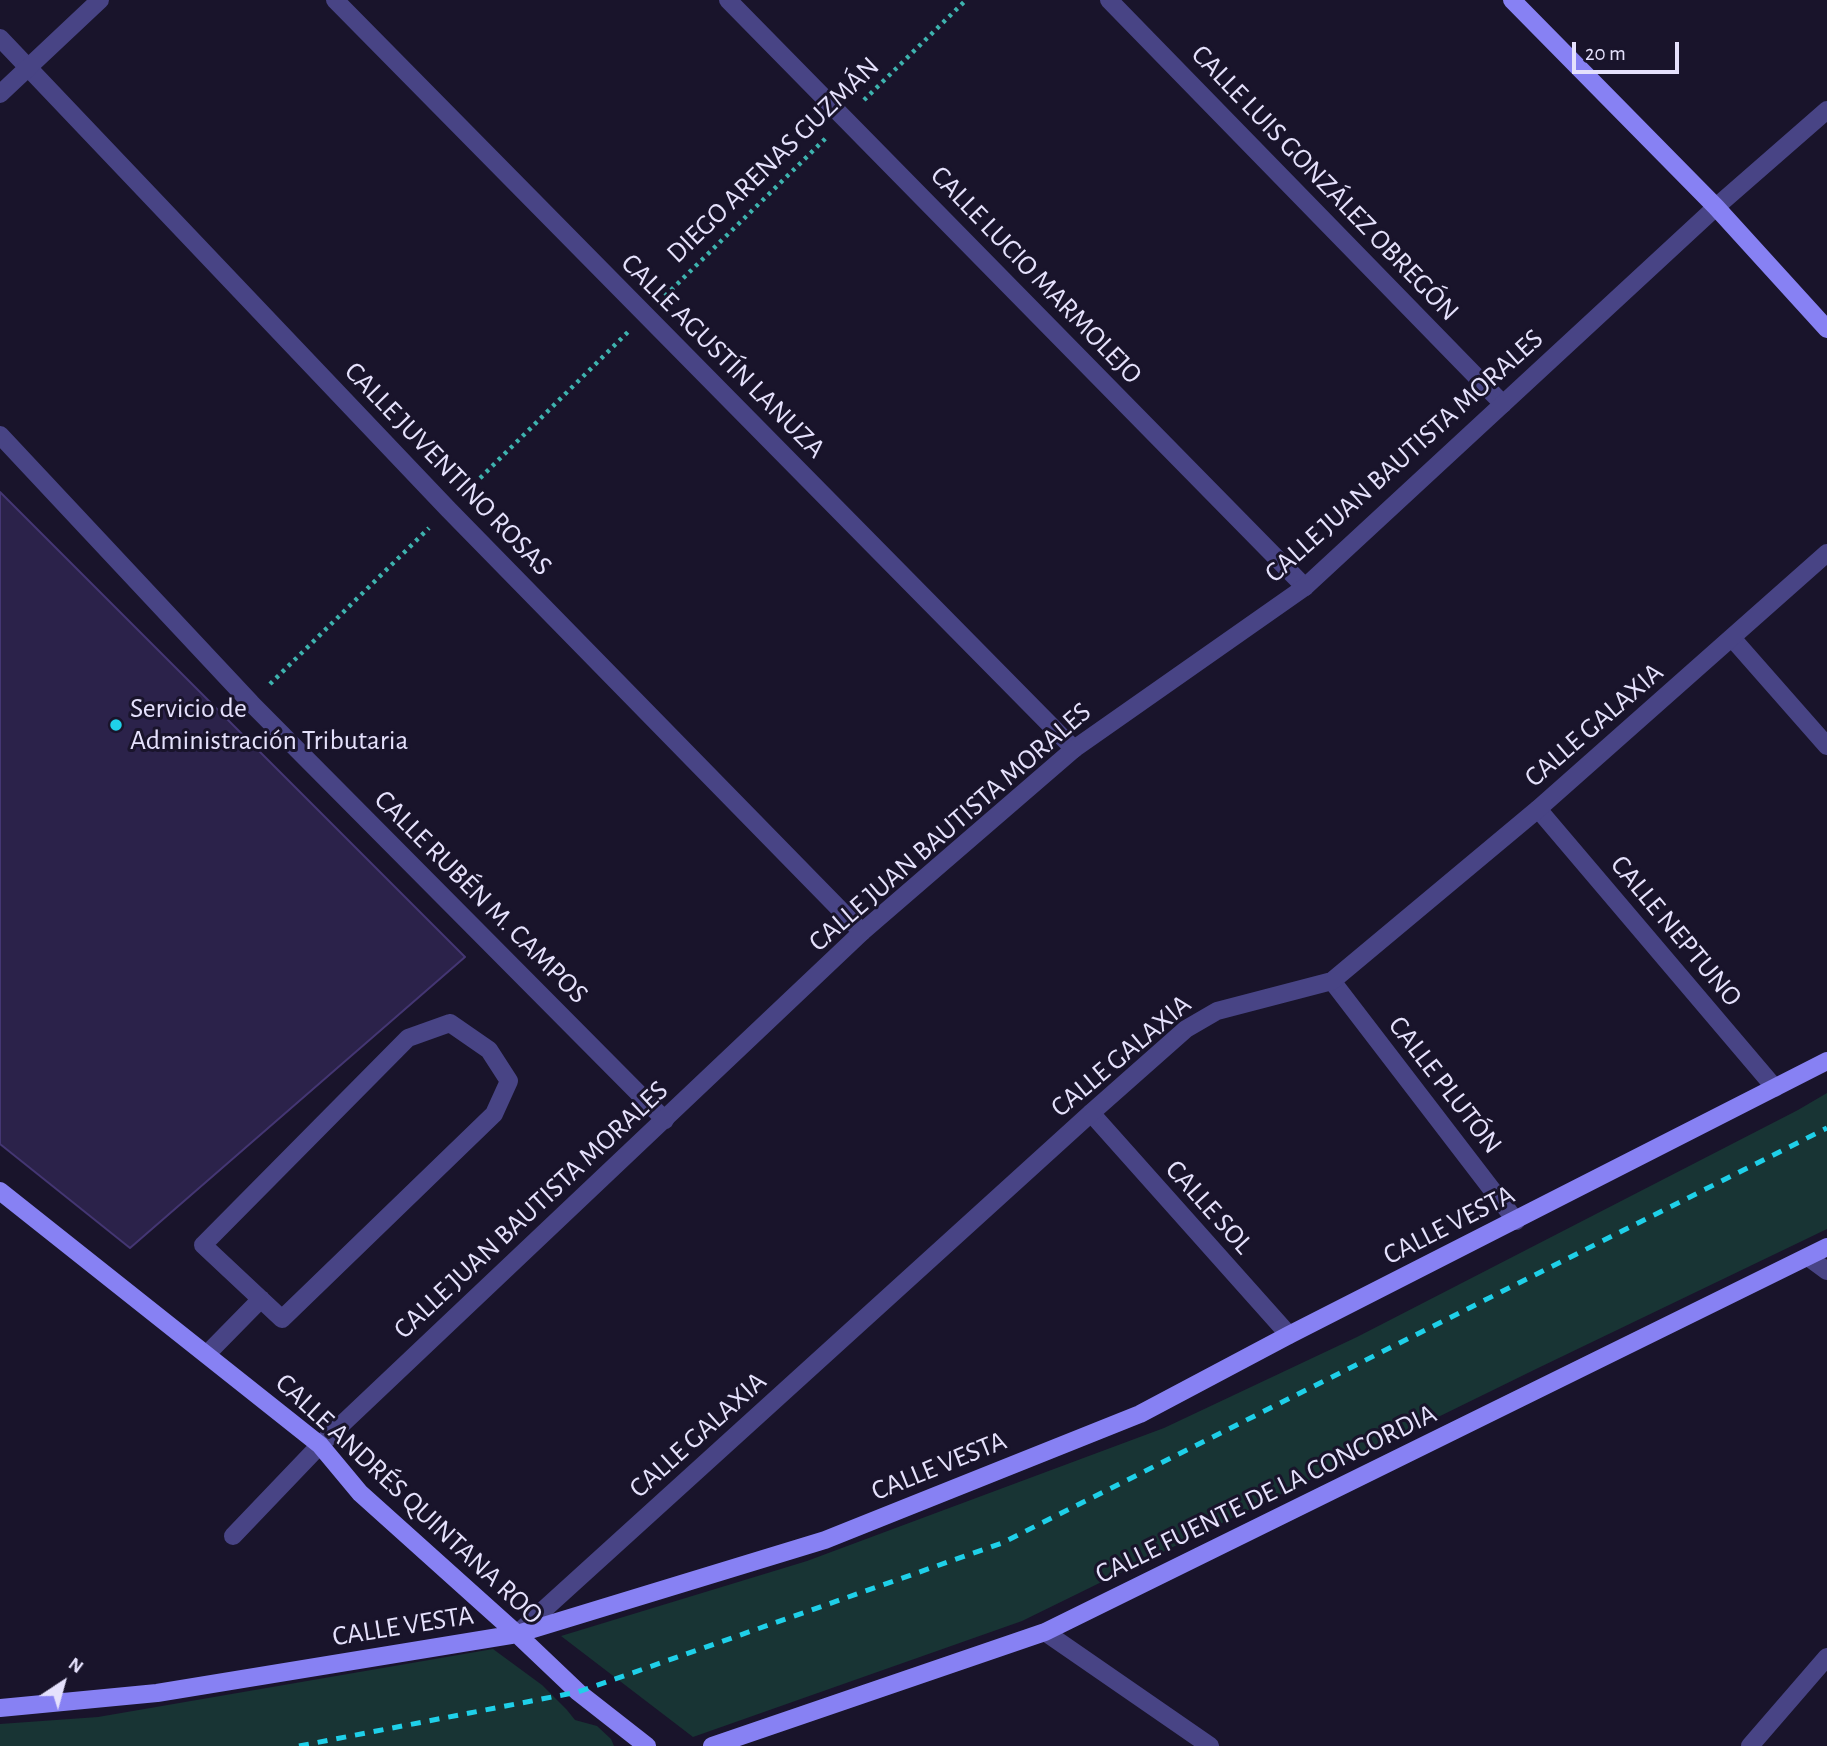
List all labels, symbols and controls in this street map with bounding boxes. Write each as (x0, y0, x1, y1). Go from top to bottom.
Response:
scale bar (1575, 28, 1682, 72)
street label: CALLE LUIS GONZÁLEZ OBREGÓN (1184, 38, 1466, 328)
text: 20 m (1585, 43, 1626, 64)
street label: DIEGO ARENAS GUZMÁN (660, 50, 886, 270)
street label: CALLE LUCIO MARMOLEJO (923, 159, 1149, 391)
street label: CALLE AGUSTÍN LANUZA (614, 247, 832, 465)
street label: CALLE JUAN BAUTISTA MORALES (1258, 322, 1550, 590)
street label: CALLE JUVENTINO ROSAS (337, 355, 559, 583)
street label: CALLE GALAXIA (1518, 656, 1670, 794)
place label: Servicio de Administración Tributaria (130, 692, 408, 758)
street label: CALLE JUAN BAUTISTA MORALES (802, 695, 1098, 959)
marker: Servicio de Administración Tributaria (108, 717, 124, 733)
street label: CALLE RUBÉN M. CAMPOS (367, 783, 595, 1011)
street label: CALLE NEPTUNO (1603, 849, 1749, 1013)
street label: CALLE GALAXIA (1044, 988, 1198, 1124)
street label: CALLE PLUTÓN (1381, 1009, 1509, 1161)
street label: CALLE JUAN BAUTISTA MORALES (387, 1074, 675, 1346)
street label: CALLE SOL (1158, 1153, 1260, 1261)
street label: CALLE VESTA (1378, 1178, 1520, 1272)
street label: CALLE GALAXIA (623, 1365, 773, 1505)
street label: CALLE ANDRÉS QUINTANA ROO (268, 1366, 550, 1632)
street label: CALLE FUENTE DE LA CONCORDIA (1090, 1397, 1442, 1591)
street label: CALLE VESTA (867, 1424, 1011, 1508)
street label: CALLE VESTA (330, 1598, 476, 1654)
north arrow (28, 1648, 98, 1718)
text: N (65, 1654, 87, 1677)

